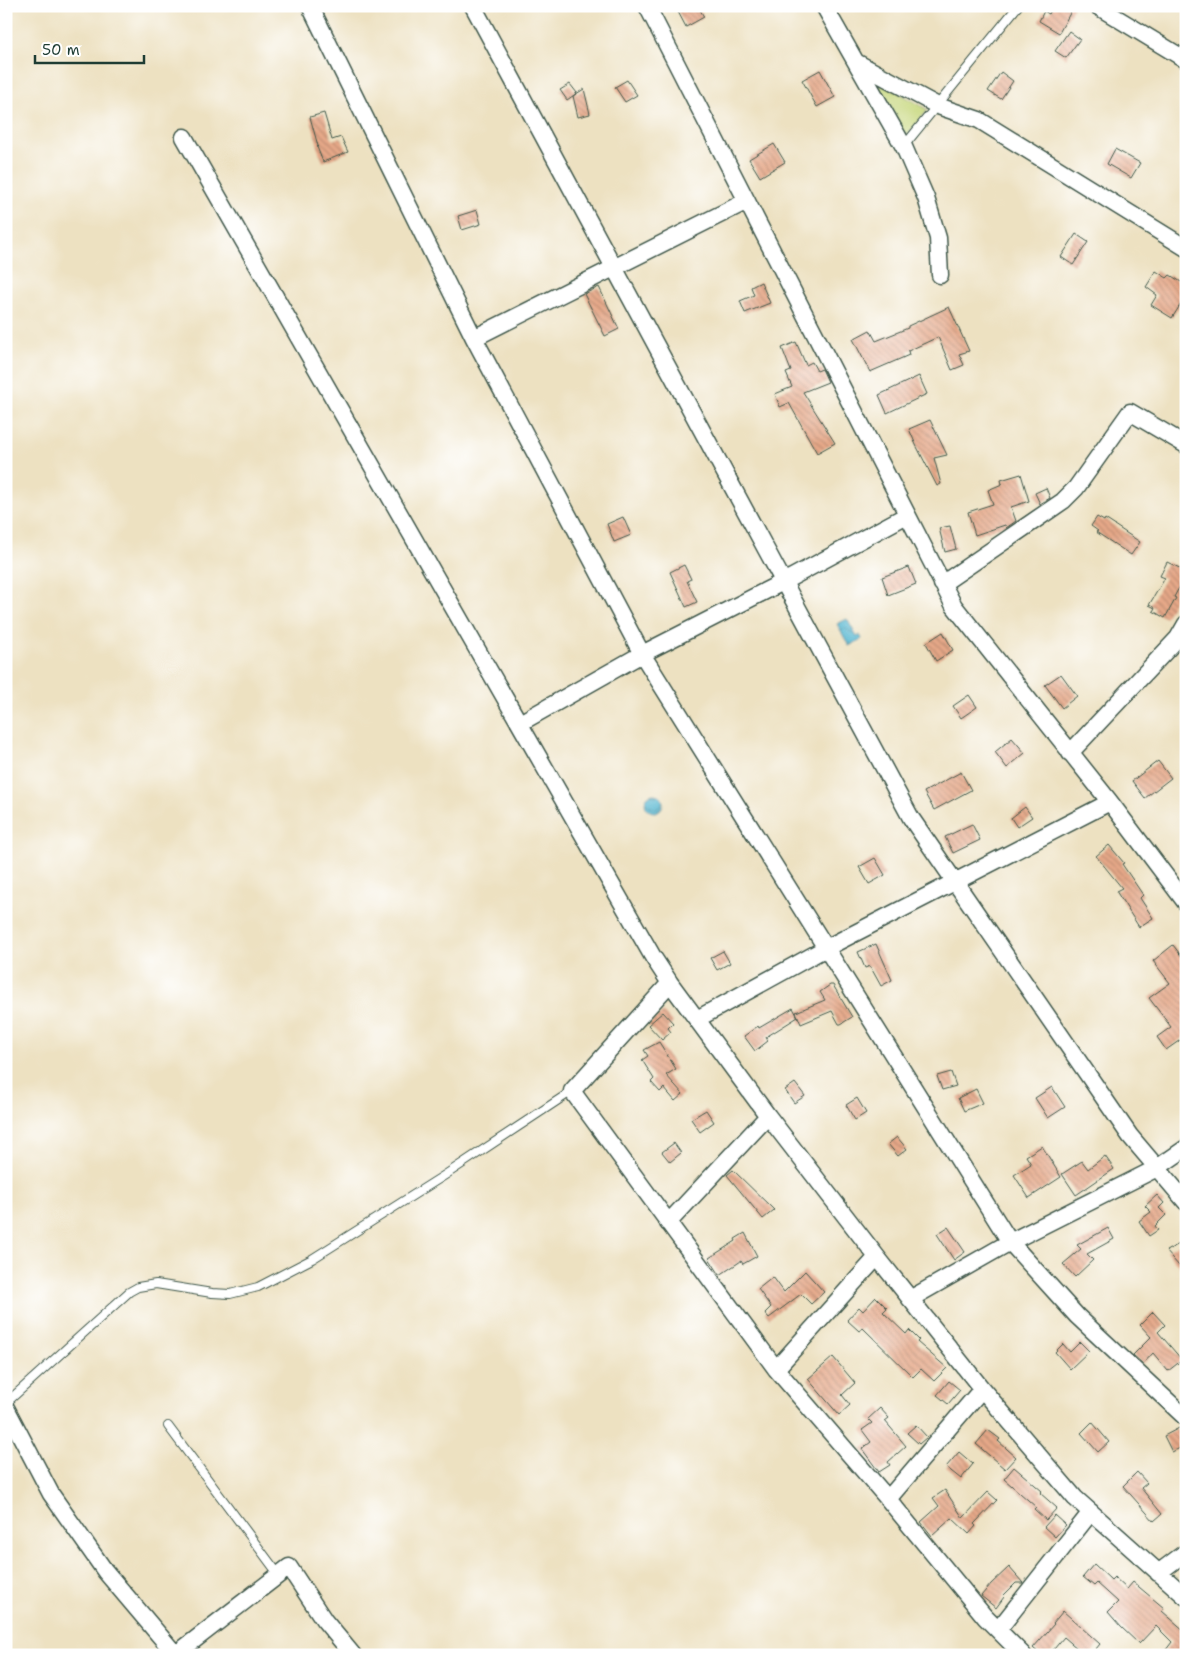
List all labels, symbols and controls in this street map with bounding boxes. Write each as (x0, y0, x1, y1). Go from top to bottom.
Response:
scale bar (35, 32, 144, 64)
text: 50 m (42, 40, 80, 60)

